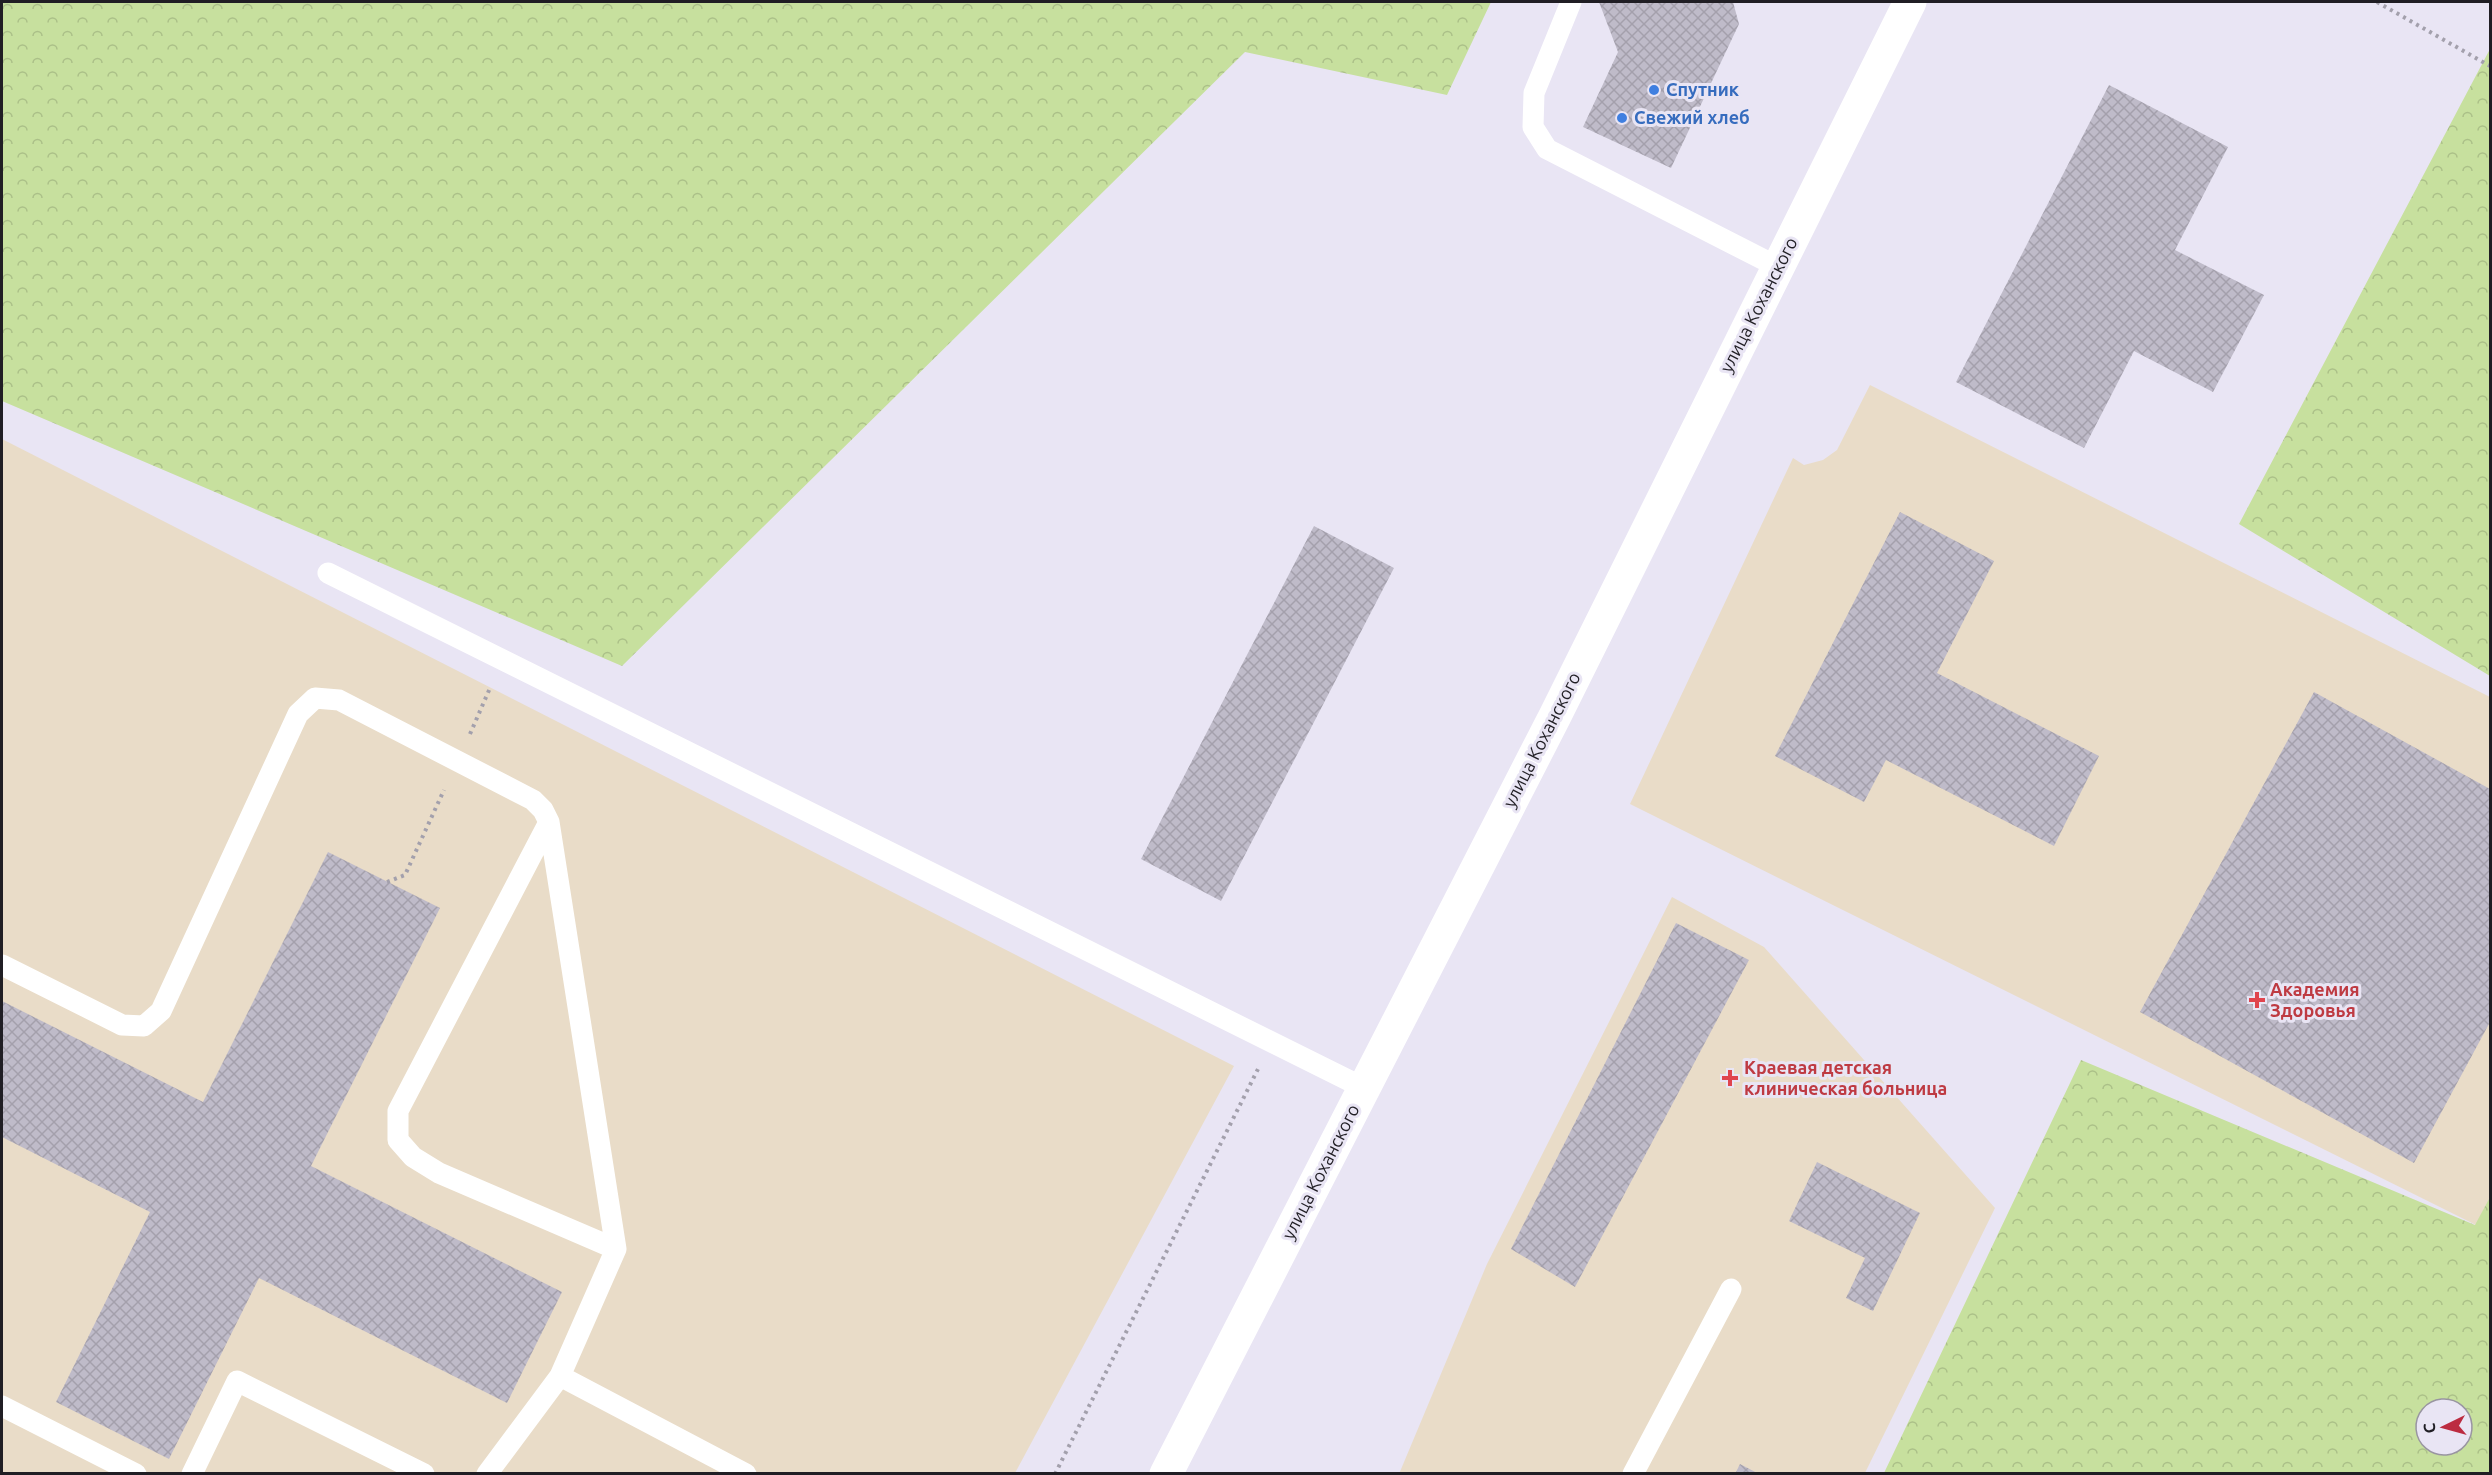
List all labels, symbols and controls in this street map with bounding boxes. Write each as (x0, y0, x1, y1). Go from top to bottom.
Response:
place label: Спутник (1666, 79, 1740, 99)
marker: Спутник (1647, 83, 1661, 97)
place label: Свежий хлеб (1634, 107, 1750, 127)
marker: Свежий хлеб (1615, 111, 1629, 125)
street label: улица Коханского (1715, 234, 1801, 375)
street label: улица Коханского (1498, 669, 1584, 810)
place label: Академия Здоровья (2270, 979, 2360, 1020)
marker: Академия Здоровья (2248, 991, 2266, 1009)
place label: Краевая детская клиническая больница (1744, 1057, 1947, 1098)
marker: Краевая детская клиническая больница (1721, 1069, 1739, 1087)
street label: улица Коханского (1277, 1101, 1363, 1242)
north arrow (2414, 1397, 2474, 1457)
text: С (2420, 1422, 2438, 1434)

